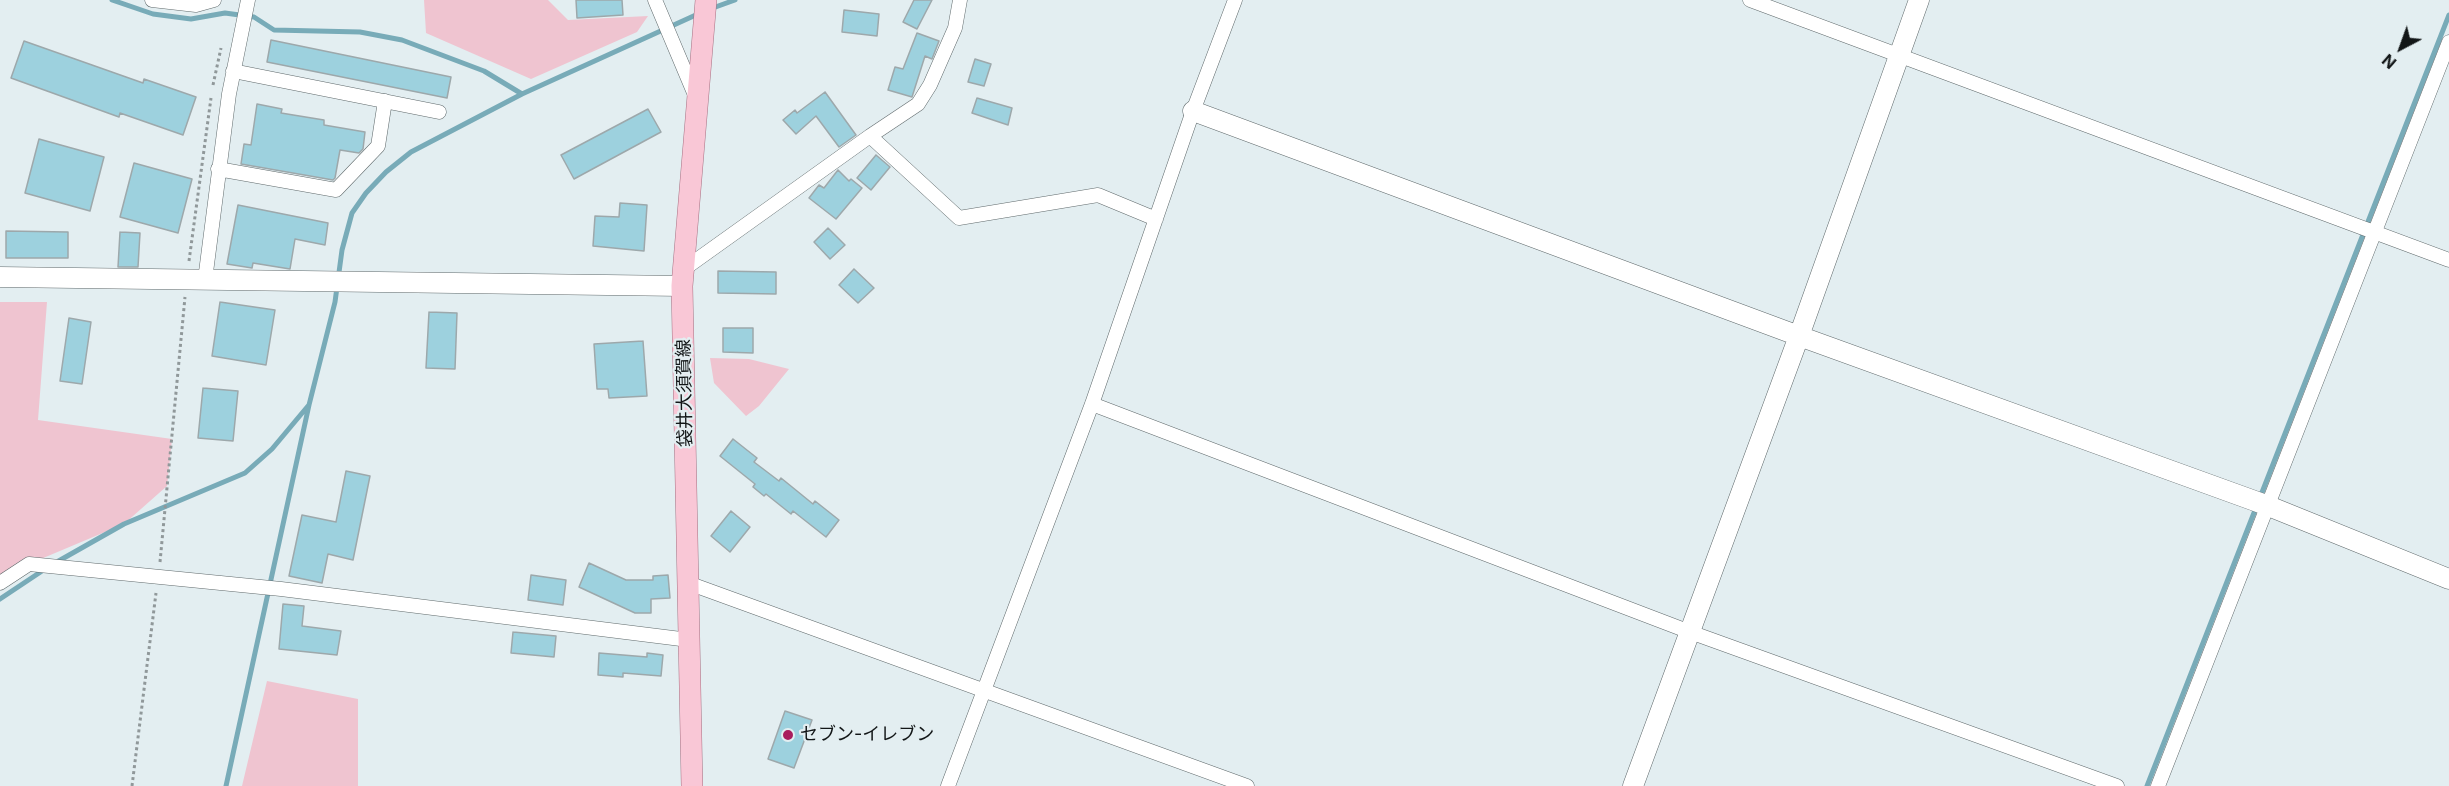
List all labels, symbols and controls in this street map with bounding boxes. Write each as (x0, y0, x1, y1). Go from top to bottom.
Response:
north arrow (2371, 18, 2431, 78)
text: N (2378, 50, 2400, 73)
street label: 袋井大須賀線 (673, 339, 697, 447)
place label: セブン-イレブン (800, 724, 934, 746)
marker: セブン-イレブン (781, 728, 795, 742)

